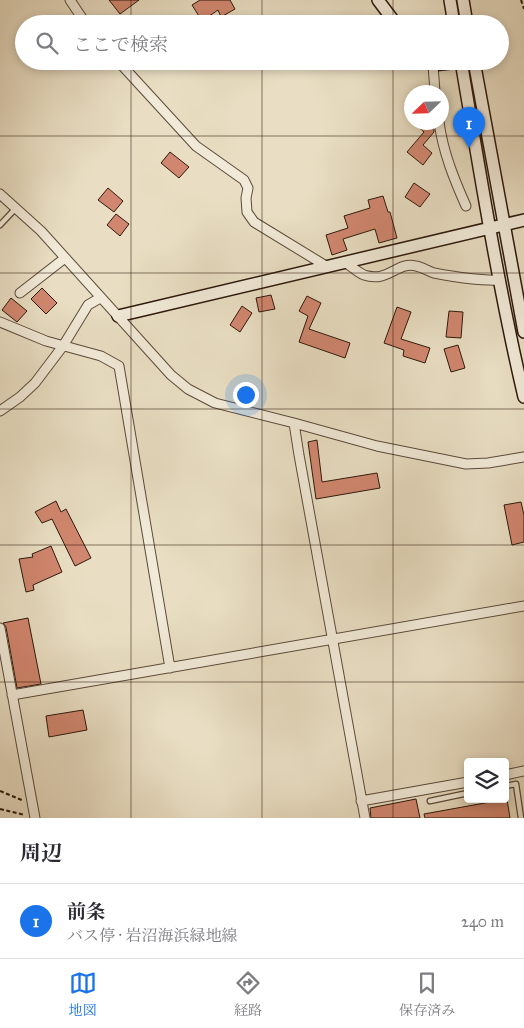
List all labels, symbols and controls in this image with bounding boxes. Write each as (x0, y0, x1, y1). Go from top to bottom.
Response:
search box (15, 15, 509, 70)
icon: search (33, 29, 61, 57)
text: ここで検索 (73, 33, 168, 56)
north arrow (404, 85, 449, 130)
pin: 1 (453, 107, 485, 148)
your location (233, 382, 259, 408)
map controls (464, 758, 509, 803)
button: layers (464, 758, 509, 803)
text: 周辺 (20, 840, 62, 866)
text: 前条 (67, 900, 105, 923)
text: 1 (33, 912, 39, 931)
text: 240 m (461, 912, 504, 931)
text: バス停 · 岩沼海浜緑地線 (67, 926, 237, 945)
tab: 地図 (69, 969, 97, 1019)
tab: 経路 (234, 969, 262, 1019)
tab: 保存済み (399, 969, 455, 1019)

